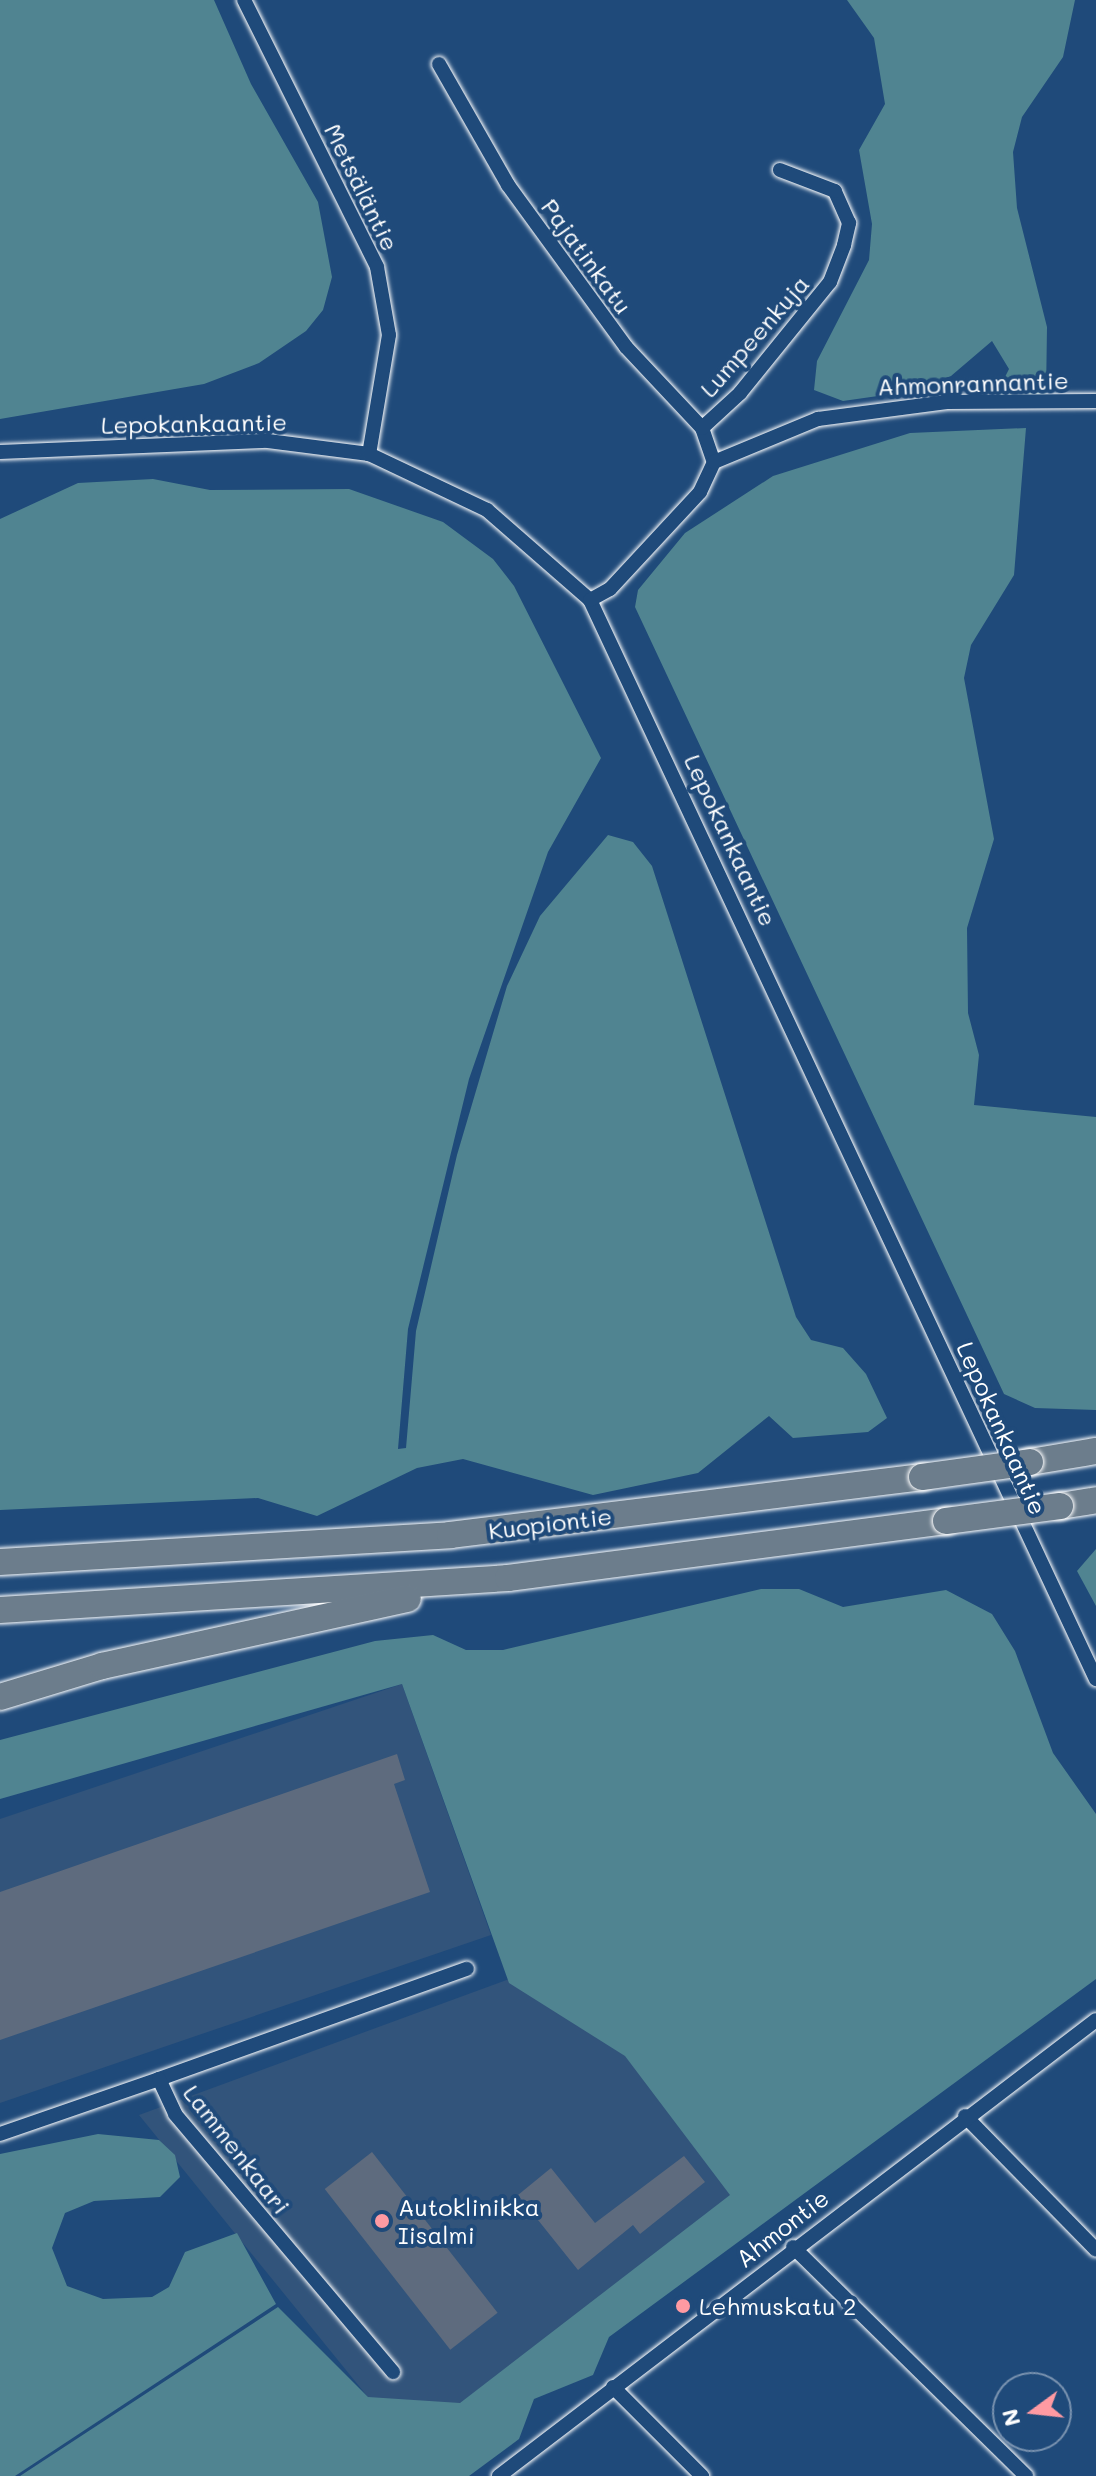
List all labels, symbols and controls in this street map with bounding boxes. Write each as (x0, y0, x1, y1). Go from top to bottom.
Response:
street label: Metsäläntie (319, 119, 405, 255)
street label: Pajatinkatu (536, 193, 638, 319)
street label: Lumpeenkuja (693, 269, 815, 403)
street label: Ahmonrannantie (877, 365, 1069, 401)
street label: Lepokankaantie (101, 407, 287, 439)
street label: Lepokankaantie (679, 750, 783, 930)
street label: Lepokankaantie (951, 1337, 1053, 1519)
street label: Kuopiontie (487, 1501, 613, 1545)
street label: Lammenkaari (178, 2079, 296, 2219)
street label: Ahmontie (730, 2183, 834, 2273)
place label: Autoklinikka Iisalmi (398, 2193, 540, 2249)
marker: Autoklinikka Iisalmi (373, 2212, 391, 2230)
place label: Lehmuskatu 2 (699, 2292, 856, 2320)
marker: Lehmuskatu 2 (674, 2297, 692, 2315)
north arrow (992, 2372, 1072, 2452)
text: N (994, 2406, 1026, 2430)

